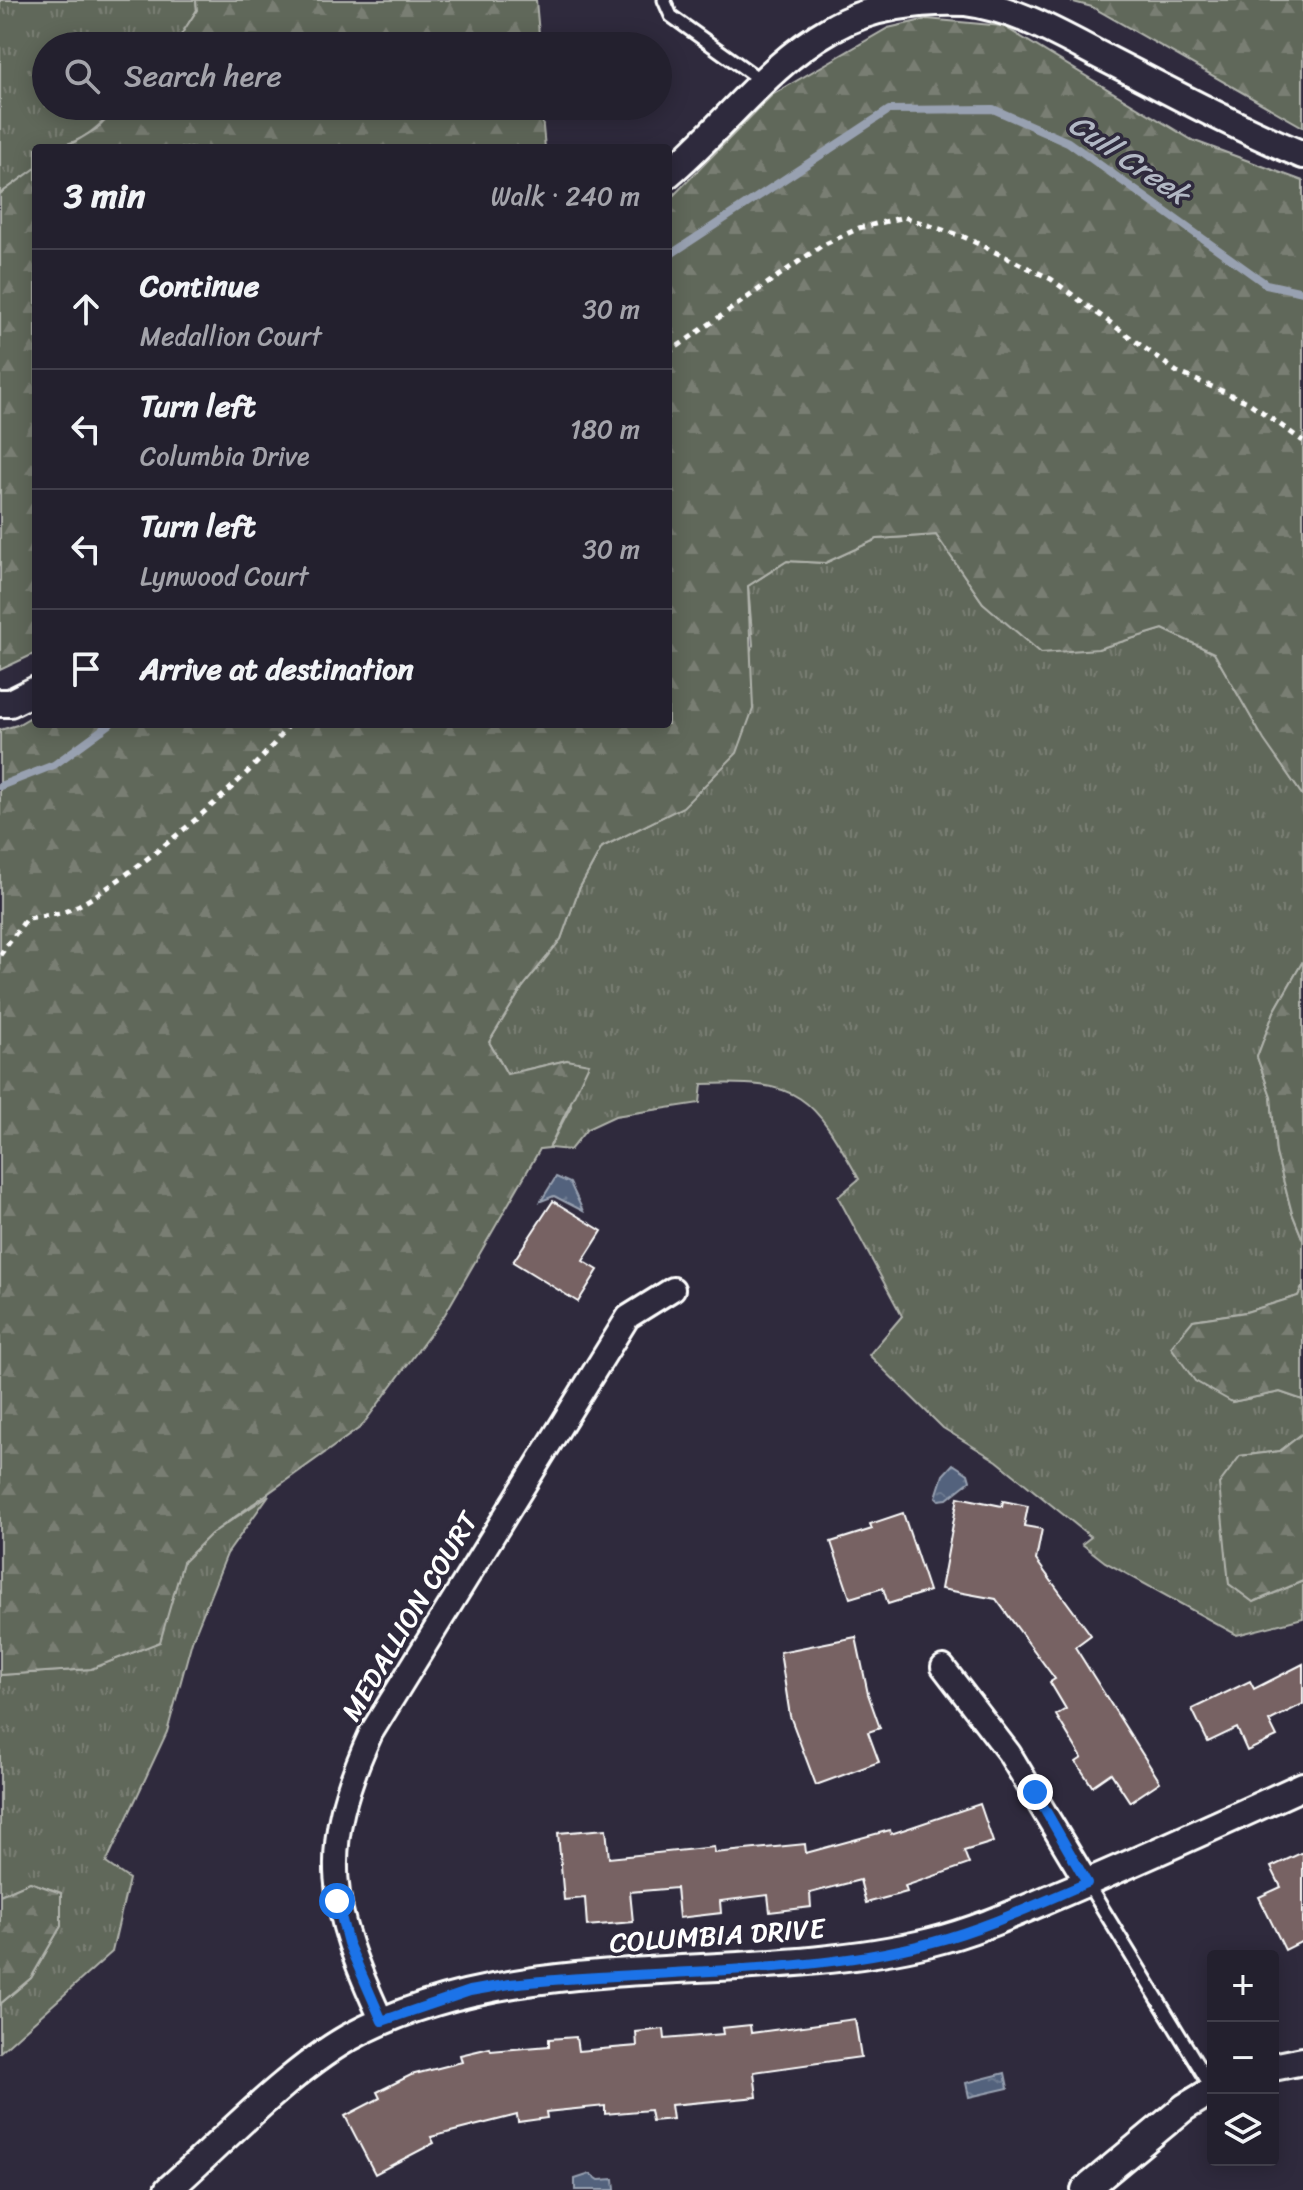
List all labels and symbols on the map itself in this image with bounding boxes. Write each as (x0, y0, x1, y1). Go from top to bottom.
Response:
water label: Cull Creek (1057, 98, 1204, 222)
street label: MEDALLION COURT (327, 1500, 493, 1731)
route end (1017, 1774, 1053, 1810)
route start (319, 1883, 355, 1919)
street label: COLUMBIA DRIVE (608, 1903, 828, 1967)

